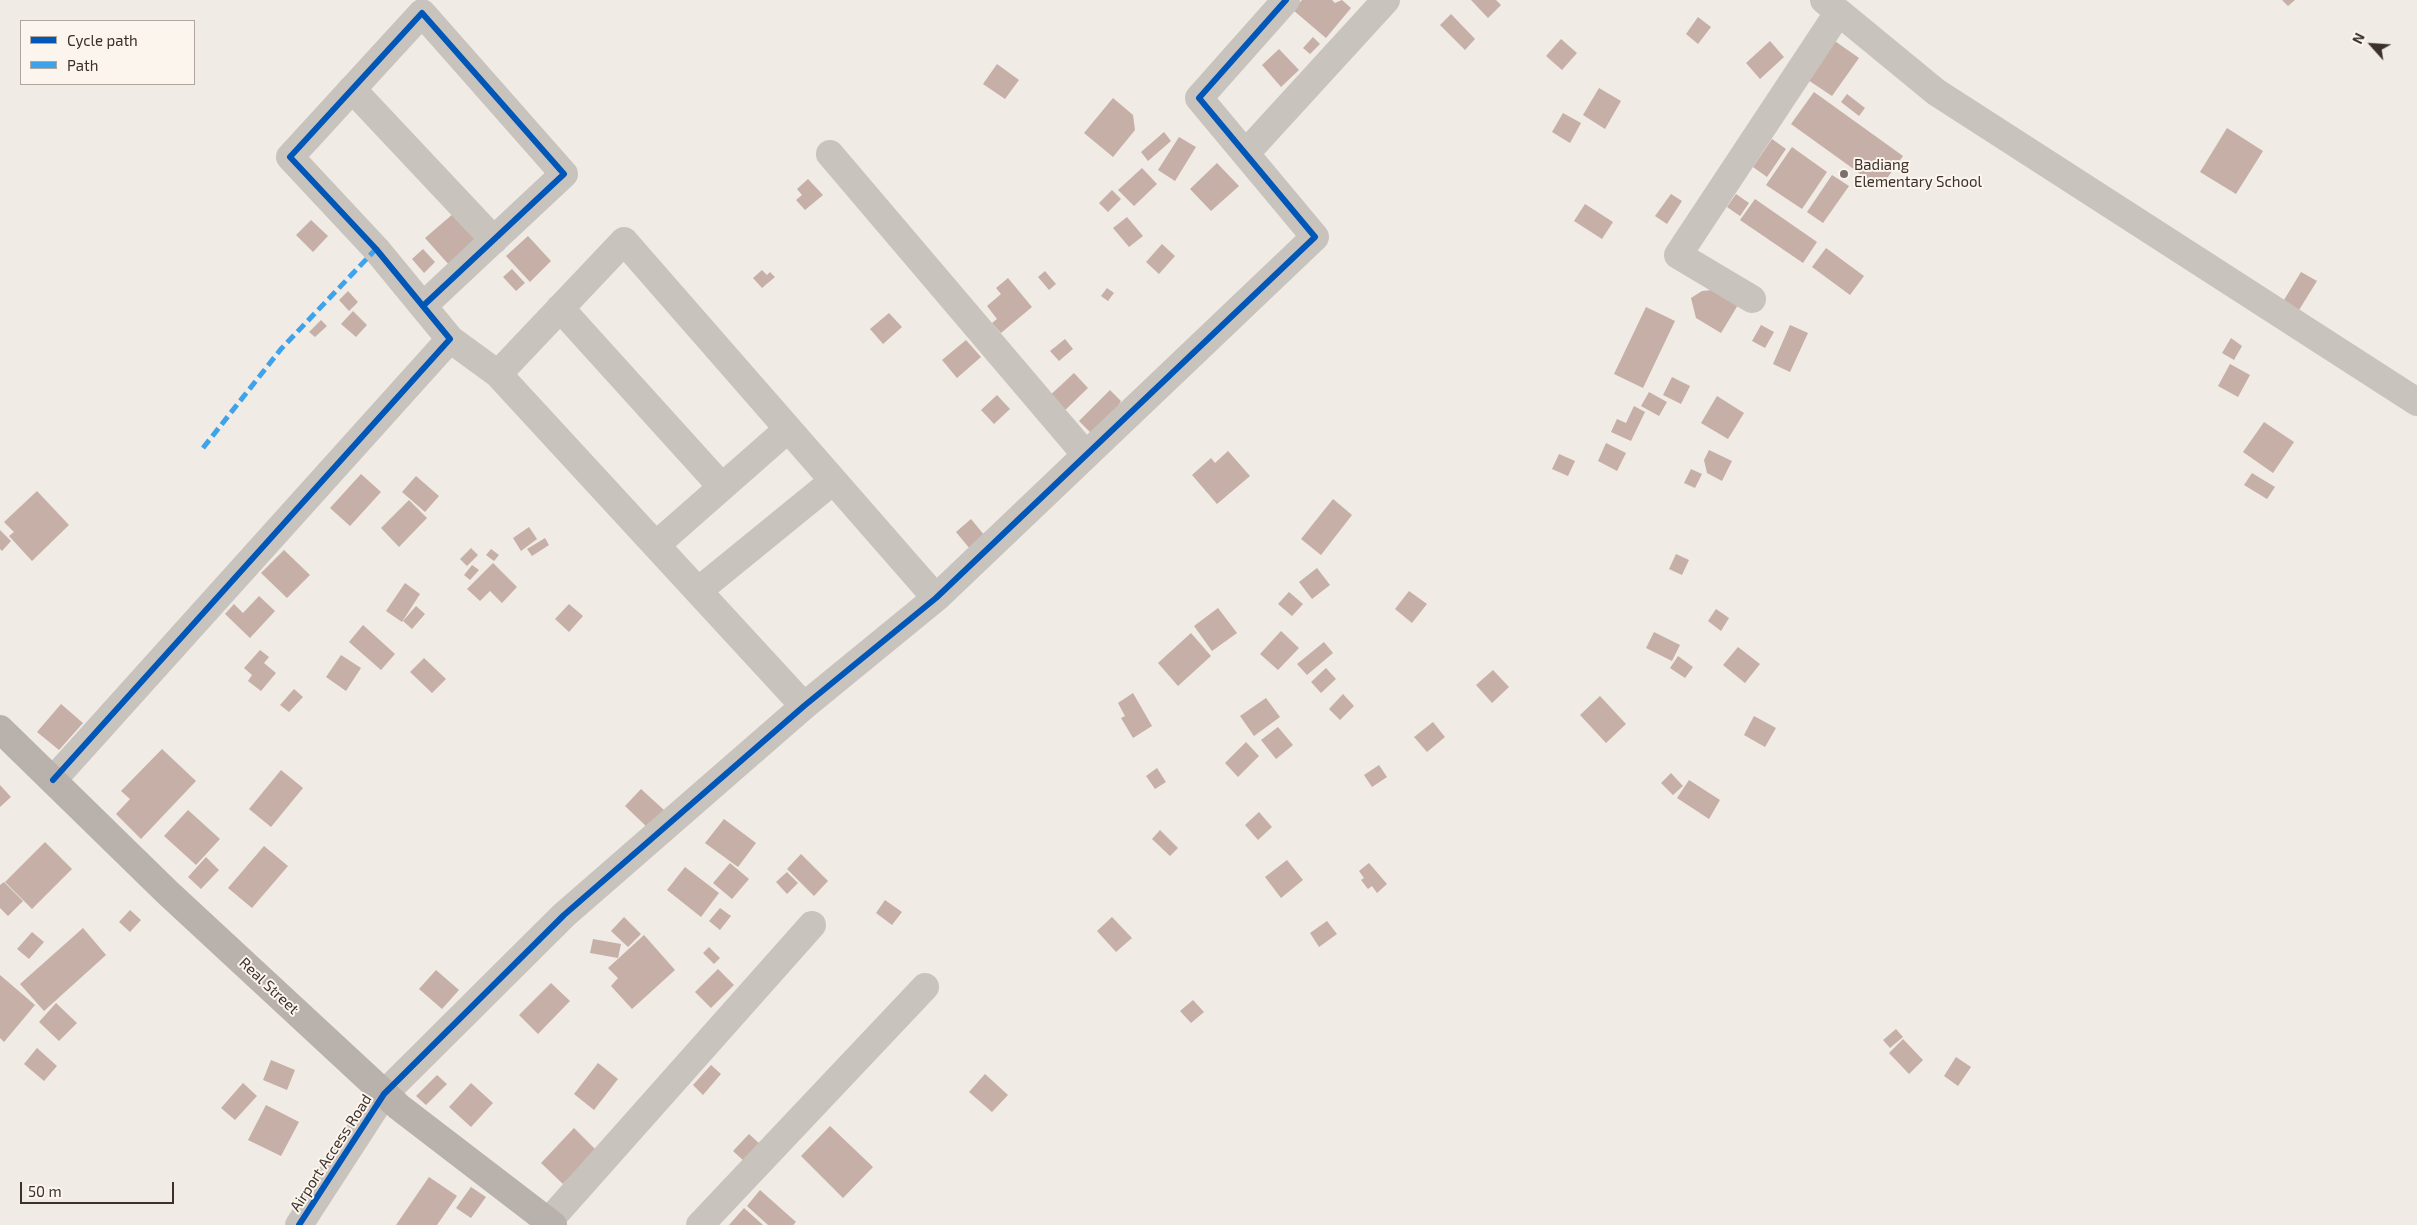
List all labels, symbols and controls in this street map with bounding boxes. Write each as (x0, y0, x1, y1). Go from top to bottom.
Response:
legend (20, 20, 195, 85)
north arrow (2347, 20, 2397, 70)
text: N (2348, 30, 2368, 46)
text: Cycle path (67, 31, 138, 49)
text: Path (67, 56, 98, 74)
place label: Badiang Elementary School (1854, 156, 1982, 191)
marker: Badiang Elementary School (1838, 168, 1850, 180)
street label: Real Street (235, 954, 303, 1018)
street label: Airport Access Road (286, 1091, 376, 1215)
scale bar (22, 1172, 176, 1204)
text: 50 m (28, 1182, 62, 1200)

